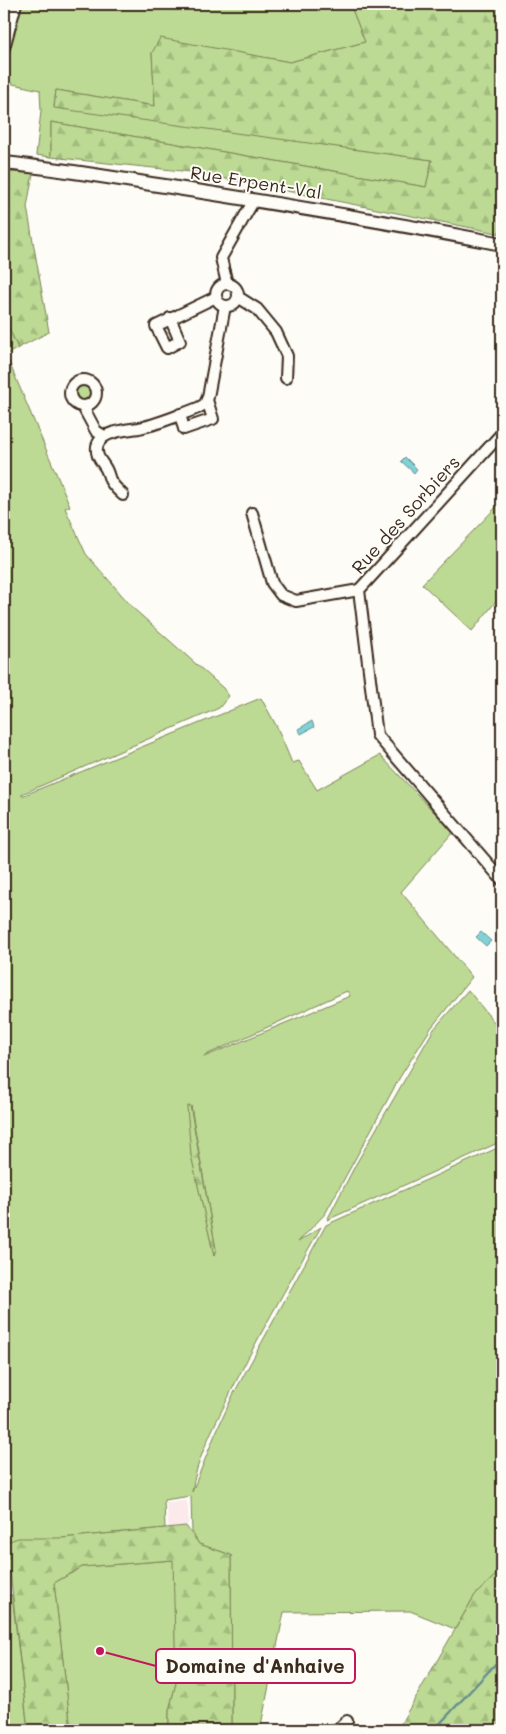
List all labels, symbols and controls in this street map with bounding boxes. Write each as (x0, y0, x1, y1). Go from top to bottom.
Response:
street label: Rue Erpent-Val (189, 160, 324, 204)
street label: Rue des Sorbiers (346, 450, 465, 579)
callout: Domaine d'Anhaive (156, 1649, 355, 1683)
text: Domaine d'Anhaive (165, 1653, 345, 1678)

